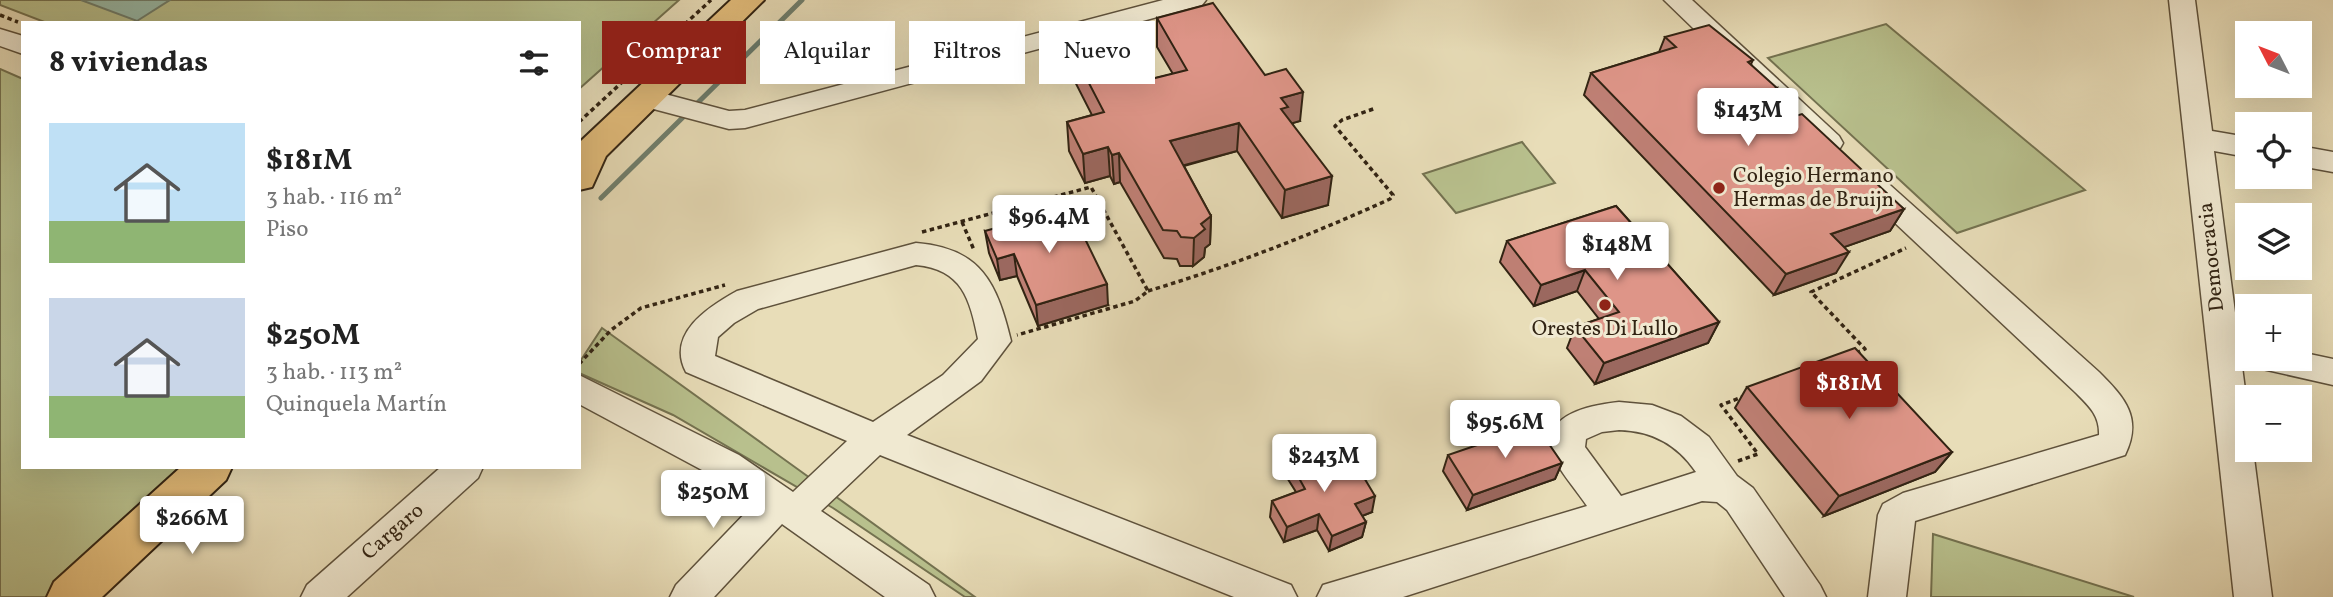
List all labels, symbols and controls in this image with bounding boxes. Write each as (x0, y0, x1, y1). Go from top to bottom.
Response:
chip: Comprar (602, 21, 746, 84)
chip: Alquilar (760, 21, 895, 84)
chip: Filtros (909, 21, 1025, 84)
chip: Nuevo (1039, 21, 1155, 84)
north arrow (2235, 21, 2312, 98)
map controls (2235, 21, 2312, 462)
text: 8 viviendas (49, 42, 208, 84)
icon: filters (515, 44, 553, 82)
pin: $143M (1699, 88, 1797, 148)
text: $143M (1713, 95, 1783, 127)
button: locate (2235, 112, 2312, 189)
text: $181M (266, 140, 352, 182)
icon: home (105, 151, 189, 235)
place label: Colegio Hermano Hermas de Bruijn (1733, 162, 1894, 215)
marker: Colegio Hermano Hermas de Bruijn (1711, 180, 1727, 196)
text: 3 hab. · 116 m² (266, 182, 402, 214)
pin: $96.4M (992, 196, 1106, 255)
street label: Democracia (2192, 201, 2232, 313)
text: $96.4M (1008, 202, 1090, 234)
button: layers (2235, 203, 2312, 280)
text: Piso (266, 214, 308, 246)
pin: $148M (1568, 222, 1666, 282)
text: $148M (1582, 229, 1652, 261)
button: + (2235, 294, 2312, 371)
marker: Orestes Di Lullo (1597, 297, 1613, 313)
text: $250M (266, 315, 360, 357)
place label: Orestes Di Lullo (1532, 315, 1678, 344)
icon: home (105, 326, 189, 410)
text: 3 hab. · 113 m² (266, 357, 402, 389)
pin: $181M (1800, 362, 1898, 421)
text: $181M (1816, 368, 1882, 400)
button: − (2235, 385, 2312, 462)
text: Quinquela Martín (266, 389, 447, 421)
pin: $95.6M (1448, 400, 1562, 460)
text: $95.6M (1466, 407, 1544, 439)
pin: $243M (1275, 434, 1373, 494)
text: $243M (1288, 441, 1360, 473)
pin: $250M (664, 470, 762, 530)
text: $250M (677, 477, 749, 509)
pin: $266M (143, 496, 241, 556)
street label: Cargaro (356, 497, 430, 567)
text: $266M (156, 503, 228, 535)

